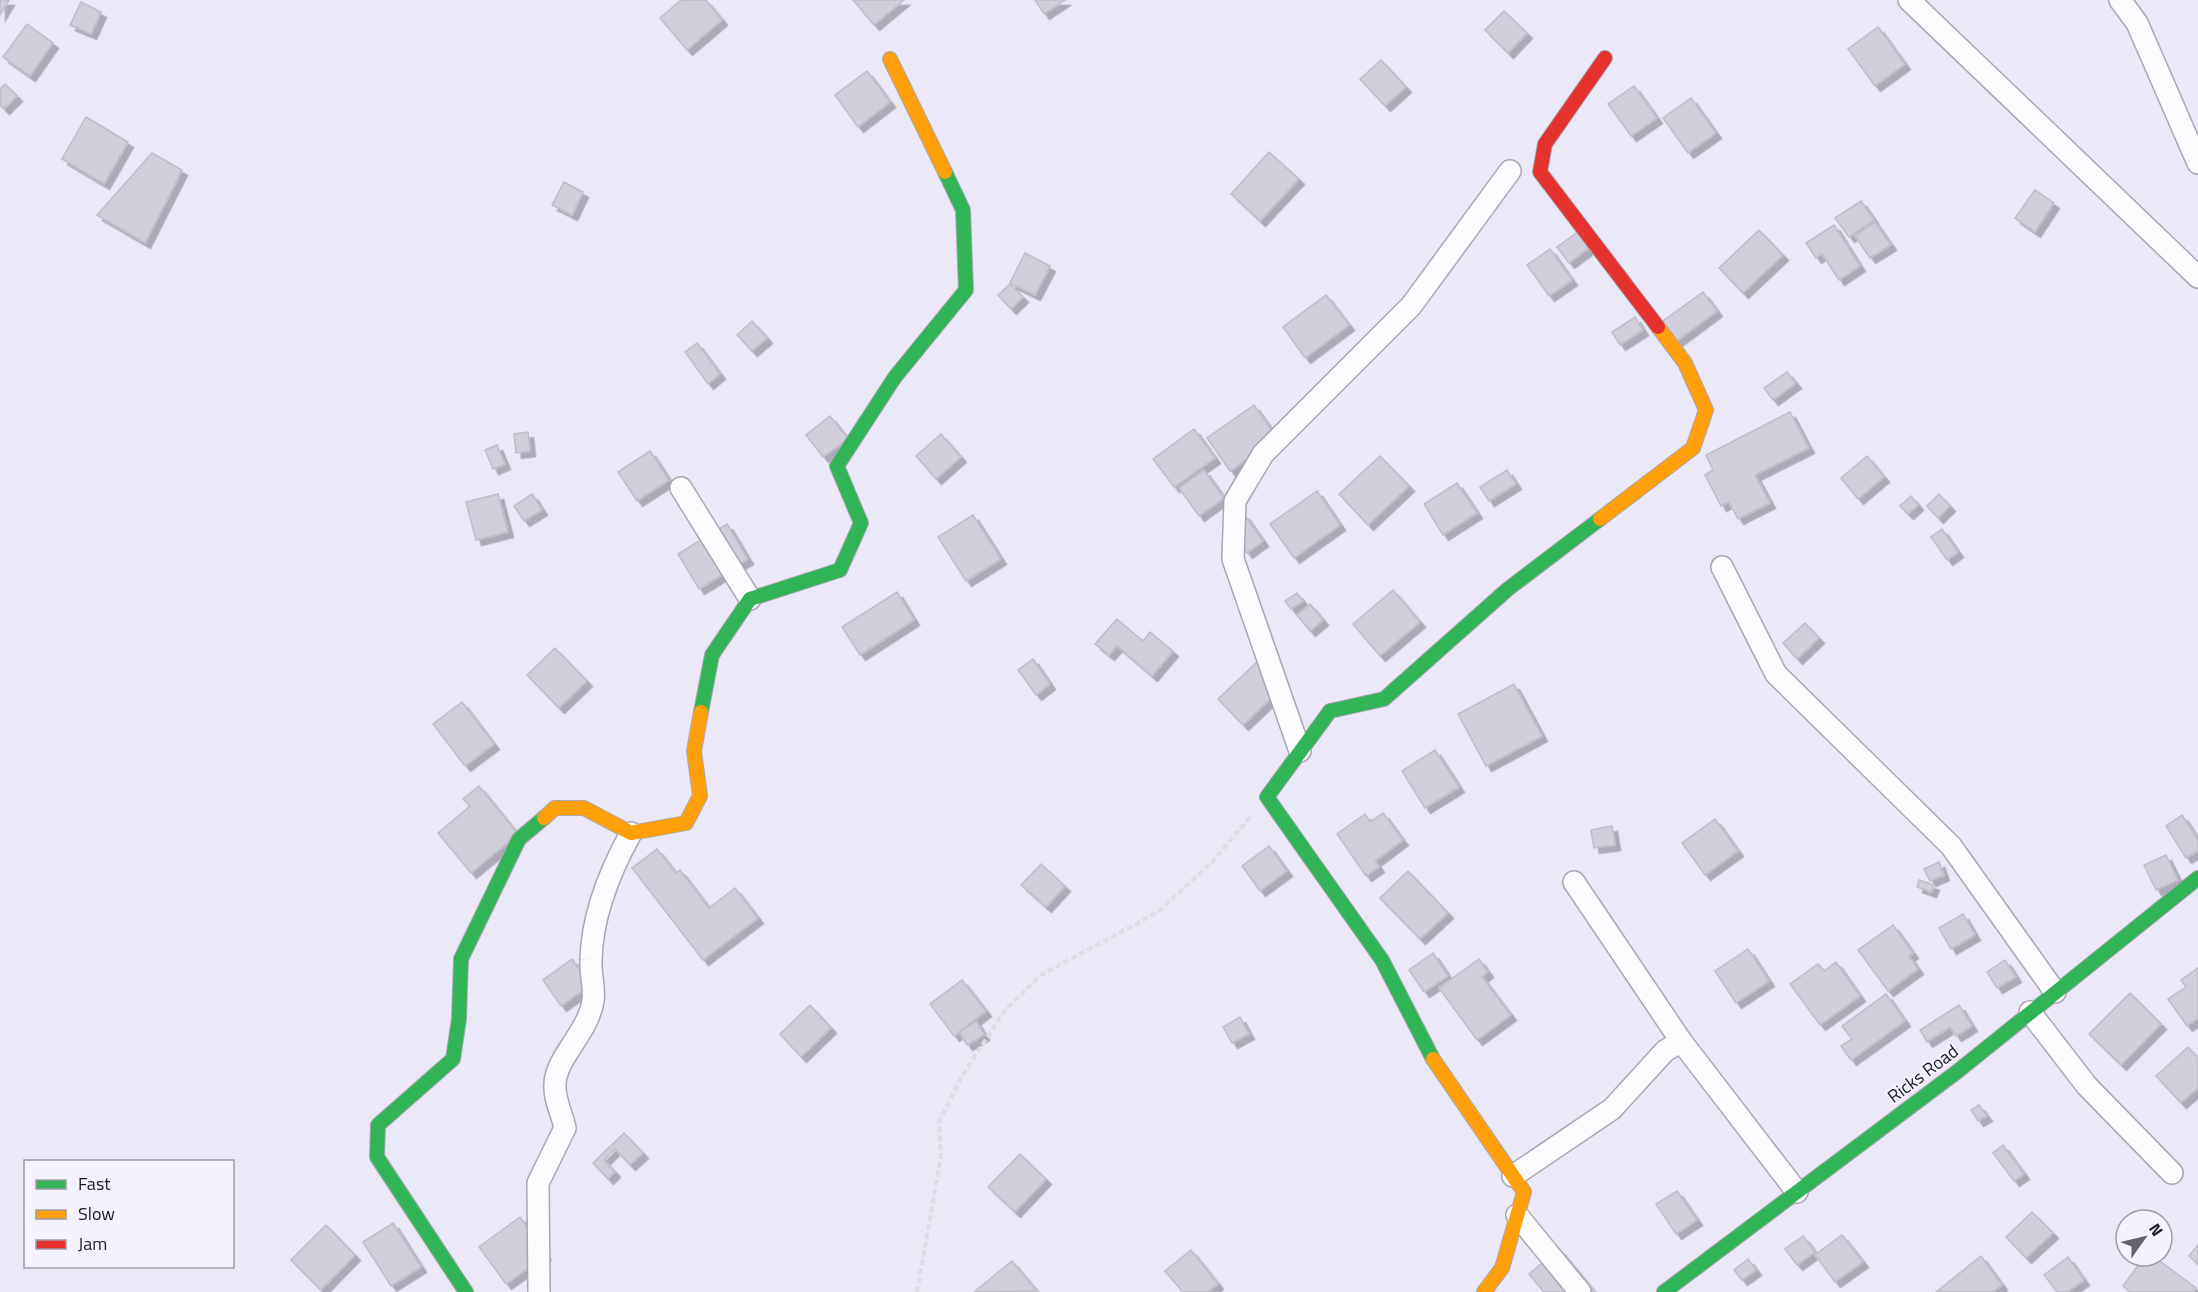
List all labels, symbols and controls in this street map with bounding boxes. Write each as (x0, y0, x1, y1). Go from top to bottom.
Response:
street label: Ricks Road (1882, 1038, 1964, 1109)
legend (24, 1160, 234, 1268)
text: Fast (78, 1170, 111, 1197)
text: Slow (78, 1200, 115, 1227)
north arrow (2114, 1208, 2174, 1268)
text: N (2143, 1218, 2169, 1241)
text: Jam (78, 1230, 107, 1257)

